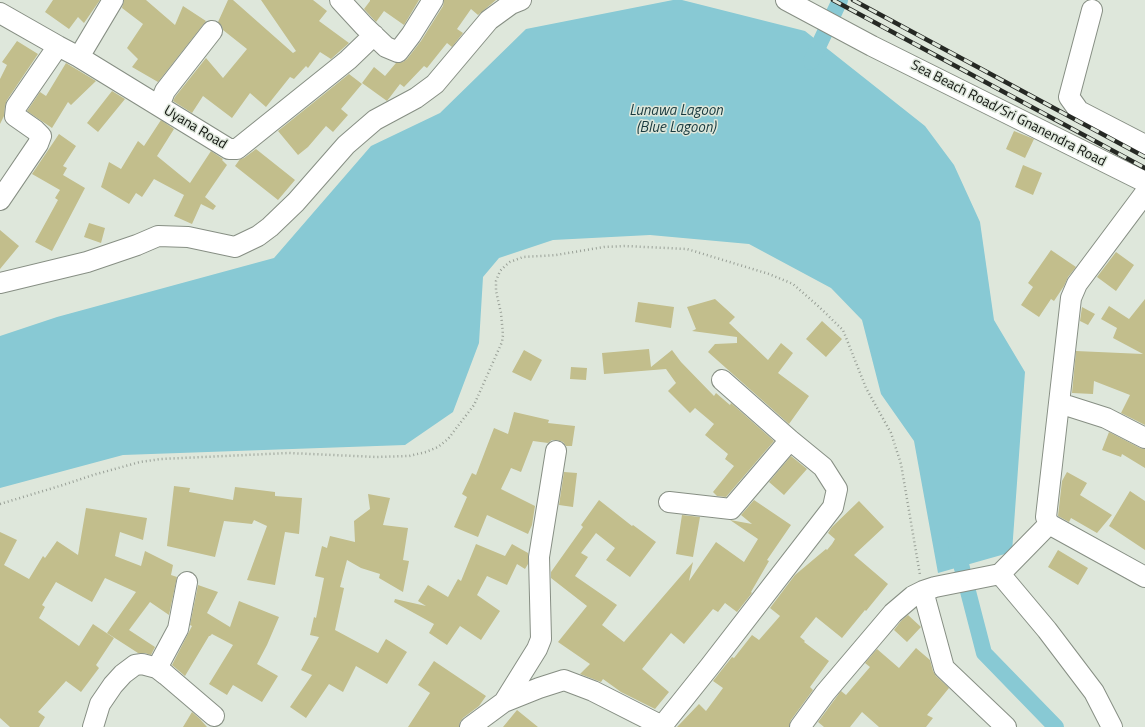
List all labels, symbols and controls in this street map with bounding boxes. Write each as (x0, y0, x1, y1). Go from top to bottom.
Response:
street label: Sea Beach Road/Sri Gnanendra Road (908, 57, 1108, 171)
water label: Lunawa Lagoon (Blue Lagoon) (629, 102, 723, 137)
street label: Uyana Road (160, 103, 230, 153)

